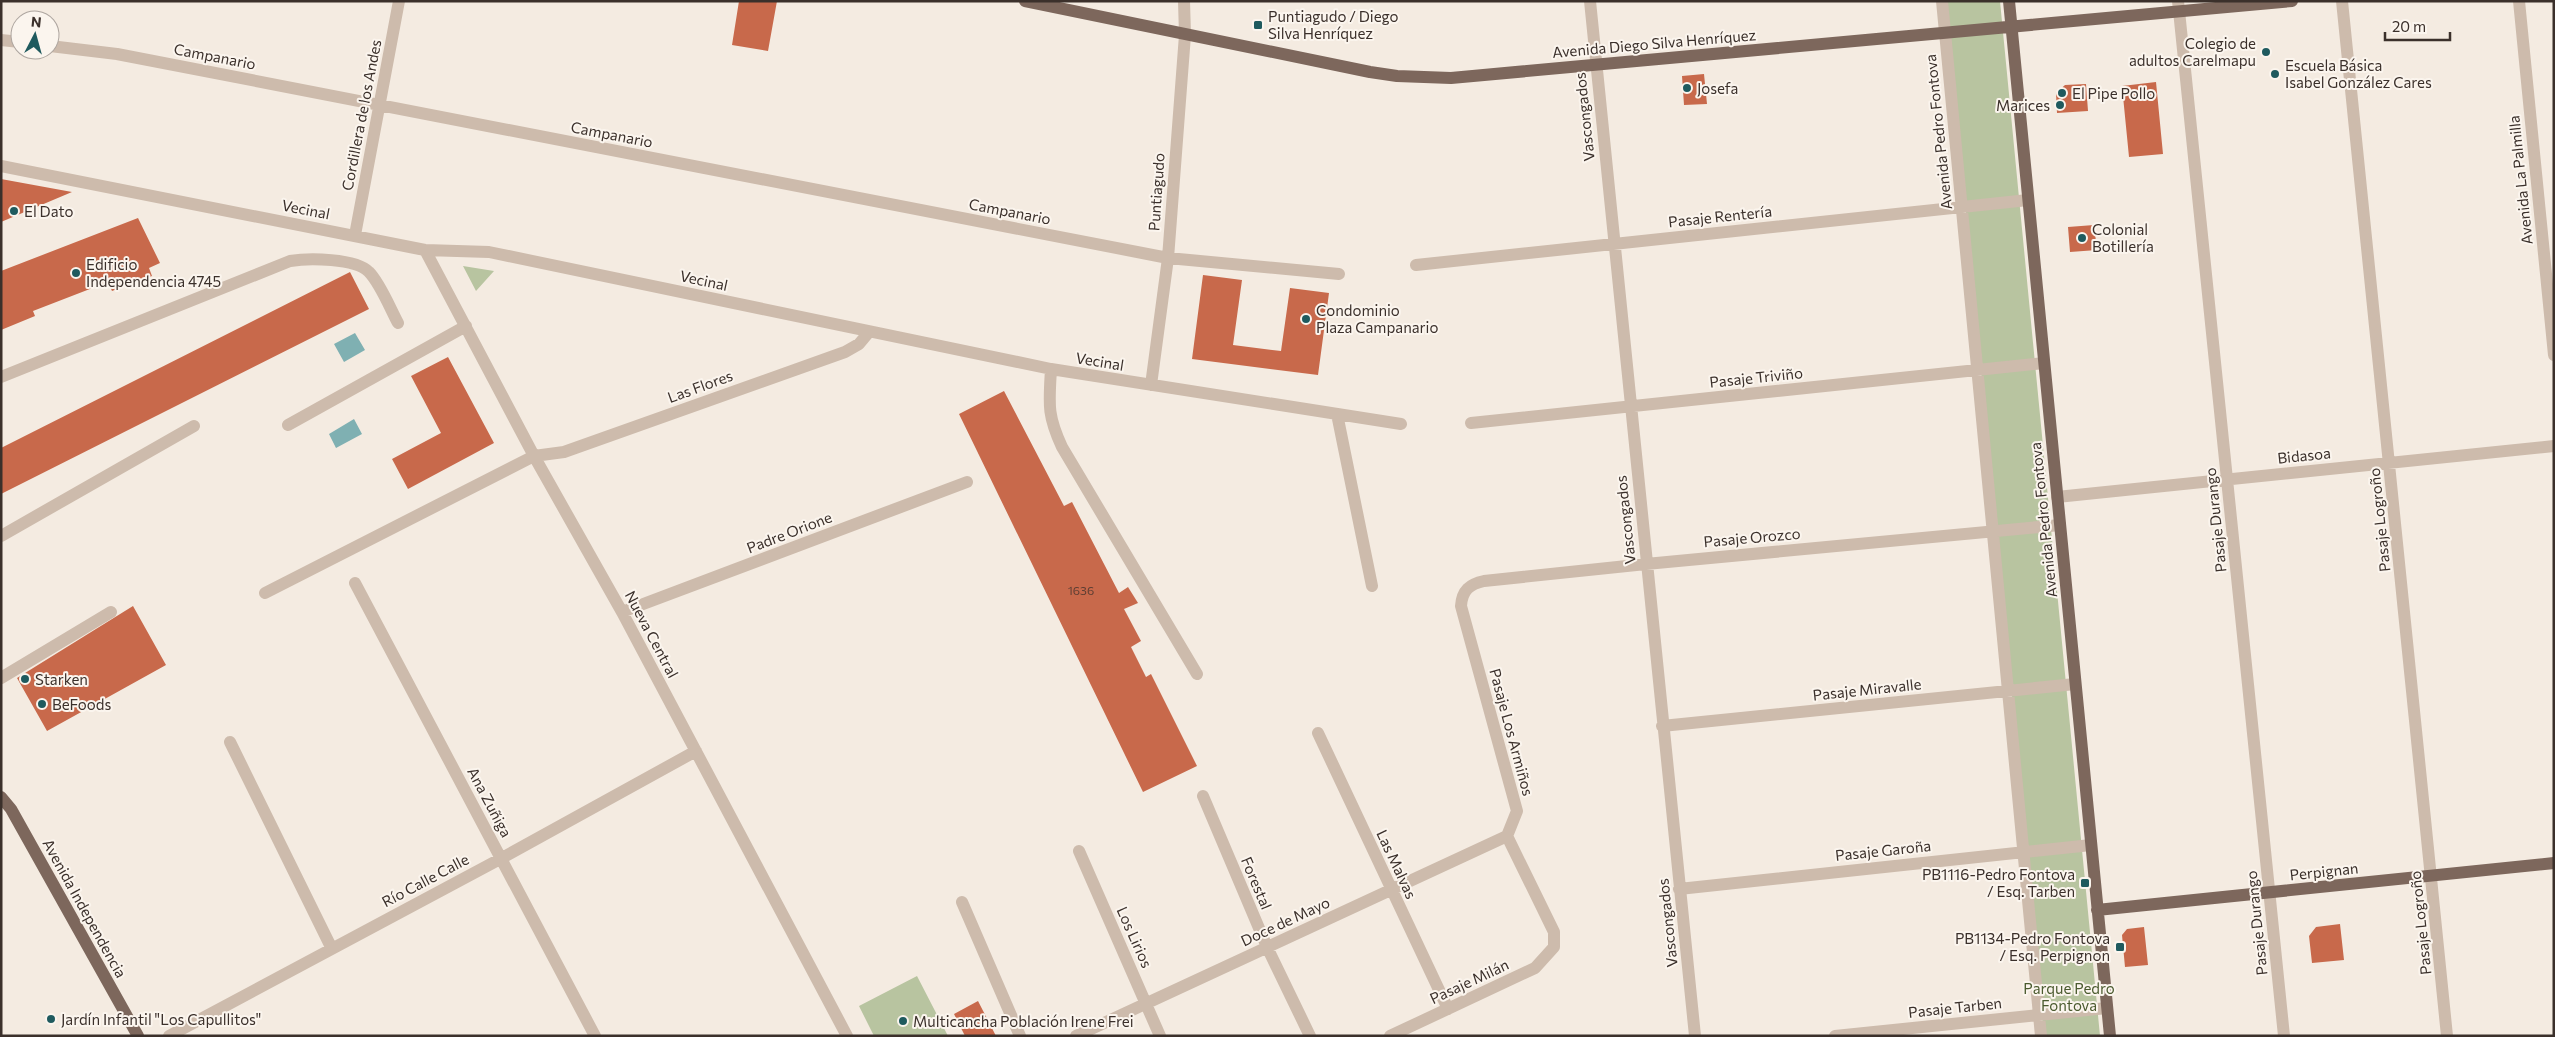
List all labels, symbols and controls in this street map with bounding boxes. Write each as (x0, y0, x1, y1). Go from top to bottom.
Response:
place label: Puntiagudo / Diego Silva Henríquez (1268, 7, 1399, 42)
north arrow (10, 10, 60, 60)
scale bar (2385, 10, 2450, 42)
text: N (30, 13, 43, 31)
text: 20 m (2392, 17, 2426, 35)
marker: Puntiagudo / Diego Silva Henríquez (1252, 19, 1264, 31)
street label: Avenida Diego Silva Henríquez (1551, 25, 1757, 61)
place label: Colegio de adultos Carelmapu (2129, 34, 2256, 69)
street label: Cordillera de los Andes (338, 38, 385, 192)
street label: Campanario (172, 39, 258, 73)
marker: Colegio de adultos Carelmapu (2260, 46, 2272, 58)
street label: Avenida Pedro Fontova (1921, 53, 1955, 211)
place label: Escuela Básica Isabel González Cares (2285, 56, 2432, 91)
marker: Escuela Básica Isabel González Cares (2269, 68, 2281, 80)
street label: Vascongados (1570, 71, 1598, 162)
place label: Josefa (1697, 79, 1738, 97)
marker: Josefa (1681, 82, 1693, 94)
place label: El Pipe Pollo (2072, 84, 2155, 102)
marker: El Pipe Pollo (2056, 87, 2068, 99)
place label: Marices (1996, 96, 2050, 114)
marker: Marices (2054, 99, 2066, 111)
street label: Avenida La Palmilla (2504, 115, 2536, 245)
street label: Campanario (569, 117, 655, 151)
street label: Puntiagudo (1144, 152, 1168, 232)
street label: Campanario (967, 194, 1053, 228)
street label: Vecinal (280, 196, 332, 222)
place label: El Dato (24, 202, 74, 220)
street label: Pasaje Rentería (1667, 202, 1773, 230)
marker: El Dato (8, 205, 20, 217)
place label: Colonial Botillería (2092, 220, 2154, 255)
marker: Colonial Botillería (2076, 232, 2088, 244)
place label: Edificio Independencia 4745 (86, 255, 221, 290)
street label: Vecinal (678, 266, 730, 294)
marker: Edificio Independencia 4745 (70, 267, 82, 279)
place label: Condominio Plaza Campanario (1316, 301, 1438, 336)
marker: Condominio Plaza Campanario (1300, 313, 1312, 325)
street label: Vecinal (1075, 348, 1125, 374)
street label: Pasaje Triviño (1708, 363, 1804, 391)
street label: Las Flores (665, 366, 735, 406)
street label: Avenida Pedro Fontova (2026, 441, 2060, 599)
street label: Bidasoa (2276, 443, 2332, 467)
street label: Pasaje Durango (2201, 467, 2229, 573)
street label: Pasaje Logroño (2365, 467, 2393, 573)
street label: Vascongados (1611, 474, 1639, 565)
street label: Padre Orione (744, 507, 834, 557)
street label: Pasaje Orozco (1703, 524, 1801, 550)
house number: 1636 (1068, 583, 1094, 597)
street label: Nueva Central (621, 587, 683, 681)
street label: Pasaje Los Armiños (1486, 666, 1538, 798)
place label: Starken (35, 670, 88, 688)
marker: Starken (19, 673, 31, 685)
street label: Pasaje Miravalle (1812, 674, 1922, 704)
place label: BeFoods (52, 695, 111, 713)
marker: BeFoods (36, 698, 48, 710)
street label: Ana Zuñiga (464, 764, 516, 840)
street label: Las Malvas (1373, 827, 1421, 902)
street label: Avenida Independencia (39, 835, 131, 981)
street label: Pasaje Garoña (1834, 836, 1932, 864)
street label: Río Calle Calle (378, 849, 472, 910)
street label: Forestal (1238, 854, 1276, 912)
street label: Perpignan (2289, 858, 2359, 884)
place label: PB1116-Pedro Fontova / Esq. Tarben (1922, 865, 2075, 900)
street label: Pasaje Durango (2242, 870, 2270, 976)
street label: Pasaje Logroño (2406, 870, 2434, 976)
street label: Vascongados (1653, 877, 1681, 968)
marker: PB1116-Pedro Fontova / Esq. Tarben (2079, 877, 2091, 889)
street label: Doce de Mayo (1238, 893, 1332, 949)
street label: Los Lirios (1114, 904, 1157, 971)
place label: PB1134-Pedro Fontova / Esq. Perpignon (1955, 929, 2110, 964)
marker: PB1134-Pedro Fontova / Esq. Perpignon (2114, 941, 2126, 953)
street label: Pasaje Milán (1427, 955, 1511, 1007)
park label: Parque Pedro Fontova (2023, 979, 2115, 1014)
street label: Pasaje Tarben (1907, 993, 2003, 1021)
place label: Jardín Infantil "Los Capullitos" (61, 1010, 261, 1028)
place label: Multicancha Población Irene Frei (913, 1012, 1134, 1030)
marker: Jardín Infantil "Los Capullitos" (45, 1013, 57, 1025)
marker: Multicancha Población Irene Frei (897, 1015, 909, 1027)

